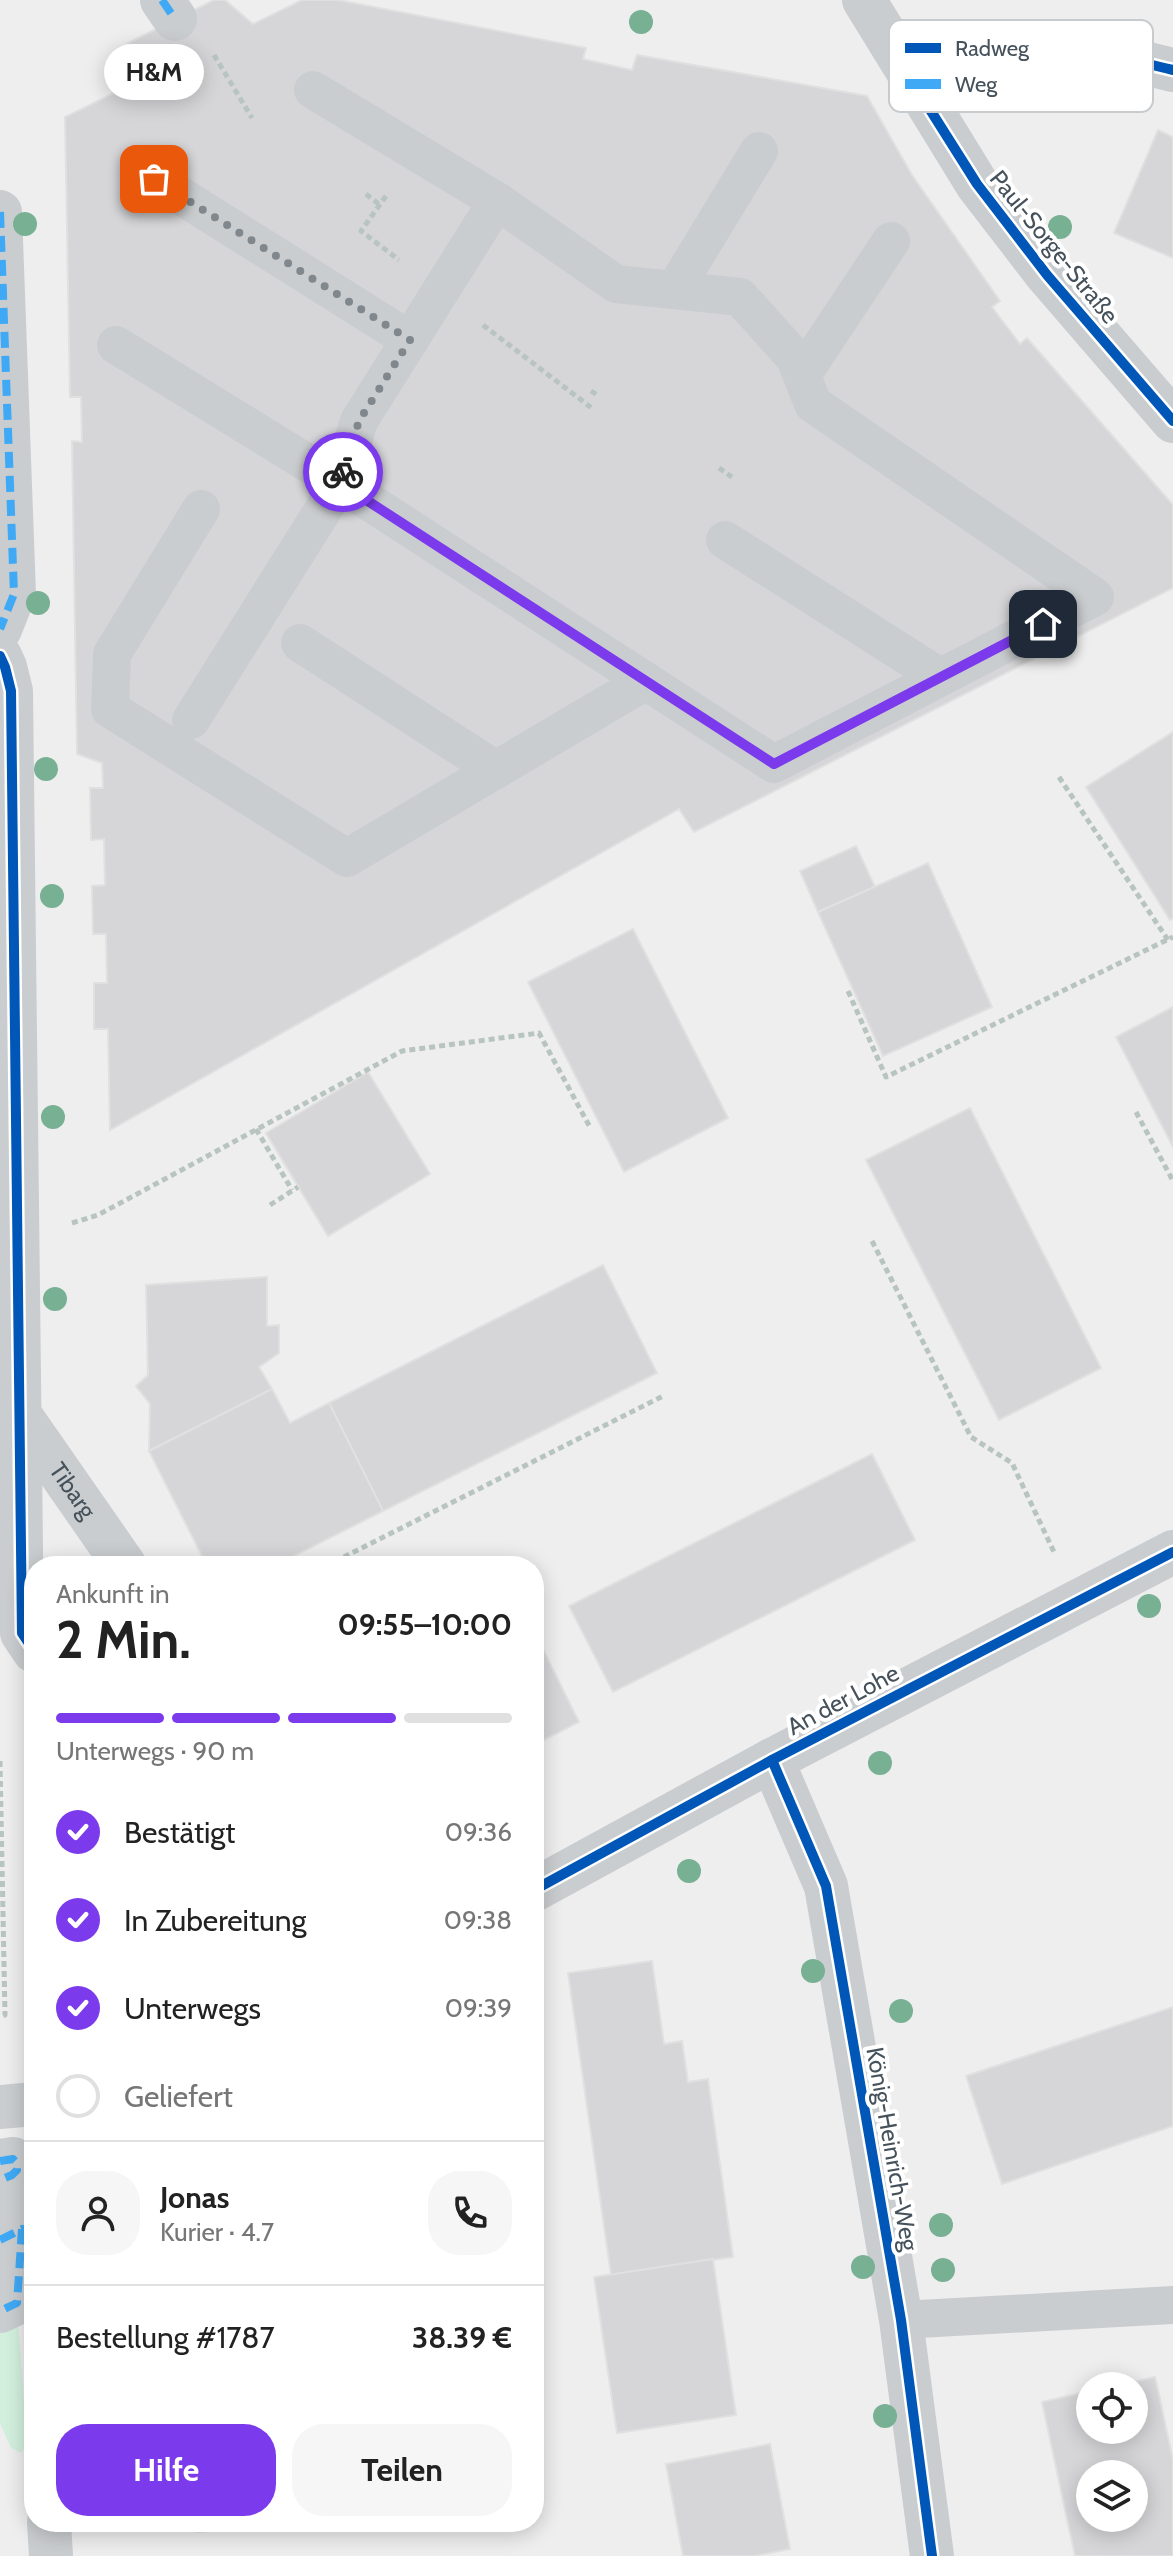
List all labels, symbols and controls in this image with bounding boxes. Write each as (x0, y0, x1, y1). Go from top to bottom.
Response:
legend (889, 20, 1153, 112)
text: Radweg (955, 35, 1030, 62)
callout: H&M (104, 43, 204, 99)
text: H&M (126, 56, 182, 88)
text: Weg (955, 71, 998, 98)
pin (120, 145, 188, 213)
icon: bag (132, 157, 176, 201)
street label: Paul-Sorge-Straße (984, 164, 1125, 329)
courier (303, 432, 383, 512)
icon: bike (321, 450, 365, 494)
pin (1009, 590, 1077, 658)
icon: home (1021, 602, 1065, 646)
street label: Tibarg (43, 1457, 103, 1525)
text: Ankunft in (56, 1578, 170, 1610)
text: 09:55–10:00 (338, 1606, 512, 1643)
text: 2 Min. (56, 1608, 191, 1671)
street label: An der Lohe (782, 1658, 904, 1741)
text: Unterwegs · 90 m (56, 1735, 254, 1767)
icon: check (56, 1810, 100, 1854)
text: Bestätigt (124, 1814, 235, 1851)
text: 09:36 (445, 1816, 512, 1848)
icon: check (56, 1898, 100, 1942)
text: In Zubereitung (124, 1902, 307, 1939)
text: 09:38 (444, 1904, 512, 1936)
icon: check (56, 1986, 100, 2030)
text: Unterwegs (124, 1990, 261, 2027)
text: 09:39 (445, 1992, 512, 2024)
street label: König-Heinrich-Weg (860, 2045, 925, 2254)
text: Geliefert (124, 2078, 233, 2115)
button: person (56, 2171, 140, 2255)
button: phone (428, 2171, 512, 2255)
text: Jonas (160, 2179, 229, 2216)
text: Kurier · 4.7 (160, 2216, 274, 2248)
text: Bestellung #1787 (56, 2319, 275, 2356)
text: 38.39 € (412, 2319, 512, 2356)
map controls (1076, 2372, 1148, 2532)
button: locate (1076, 2372, 1148, 2444)
button: Hilfe (56, 2424, 276, 2516)
button: Teilen (292, 2424, 512, 2516)
button: layers (1076, 2460, 1148, 2532)

